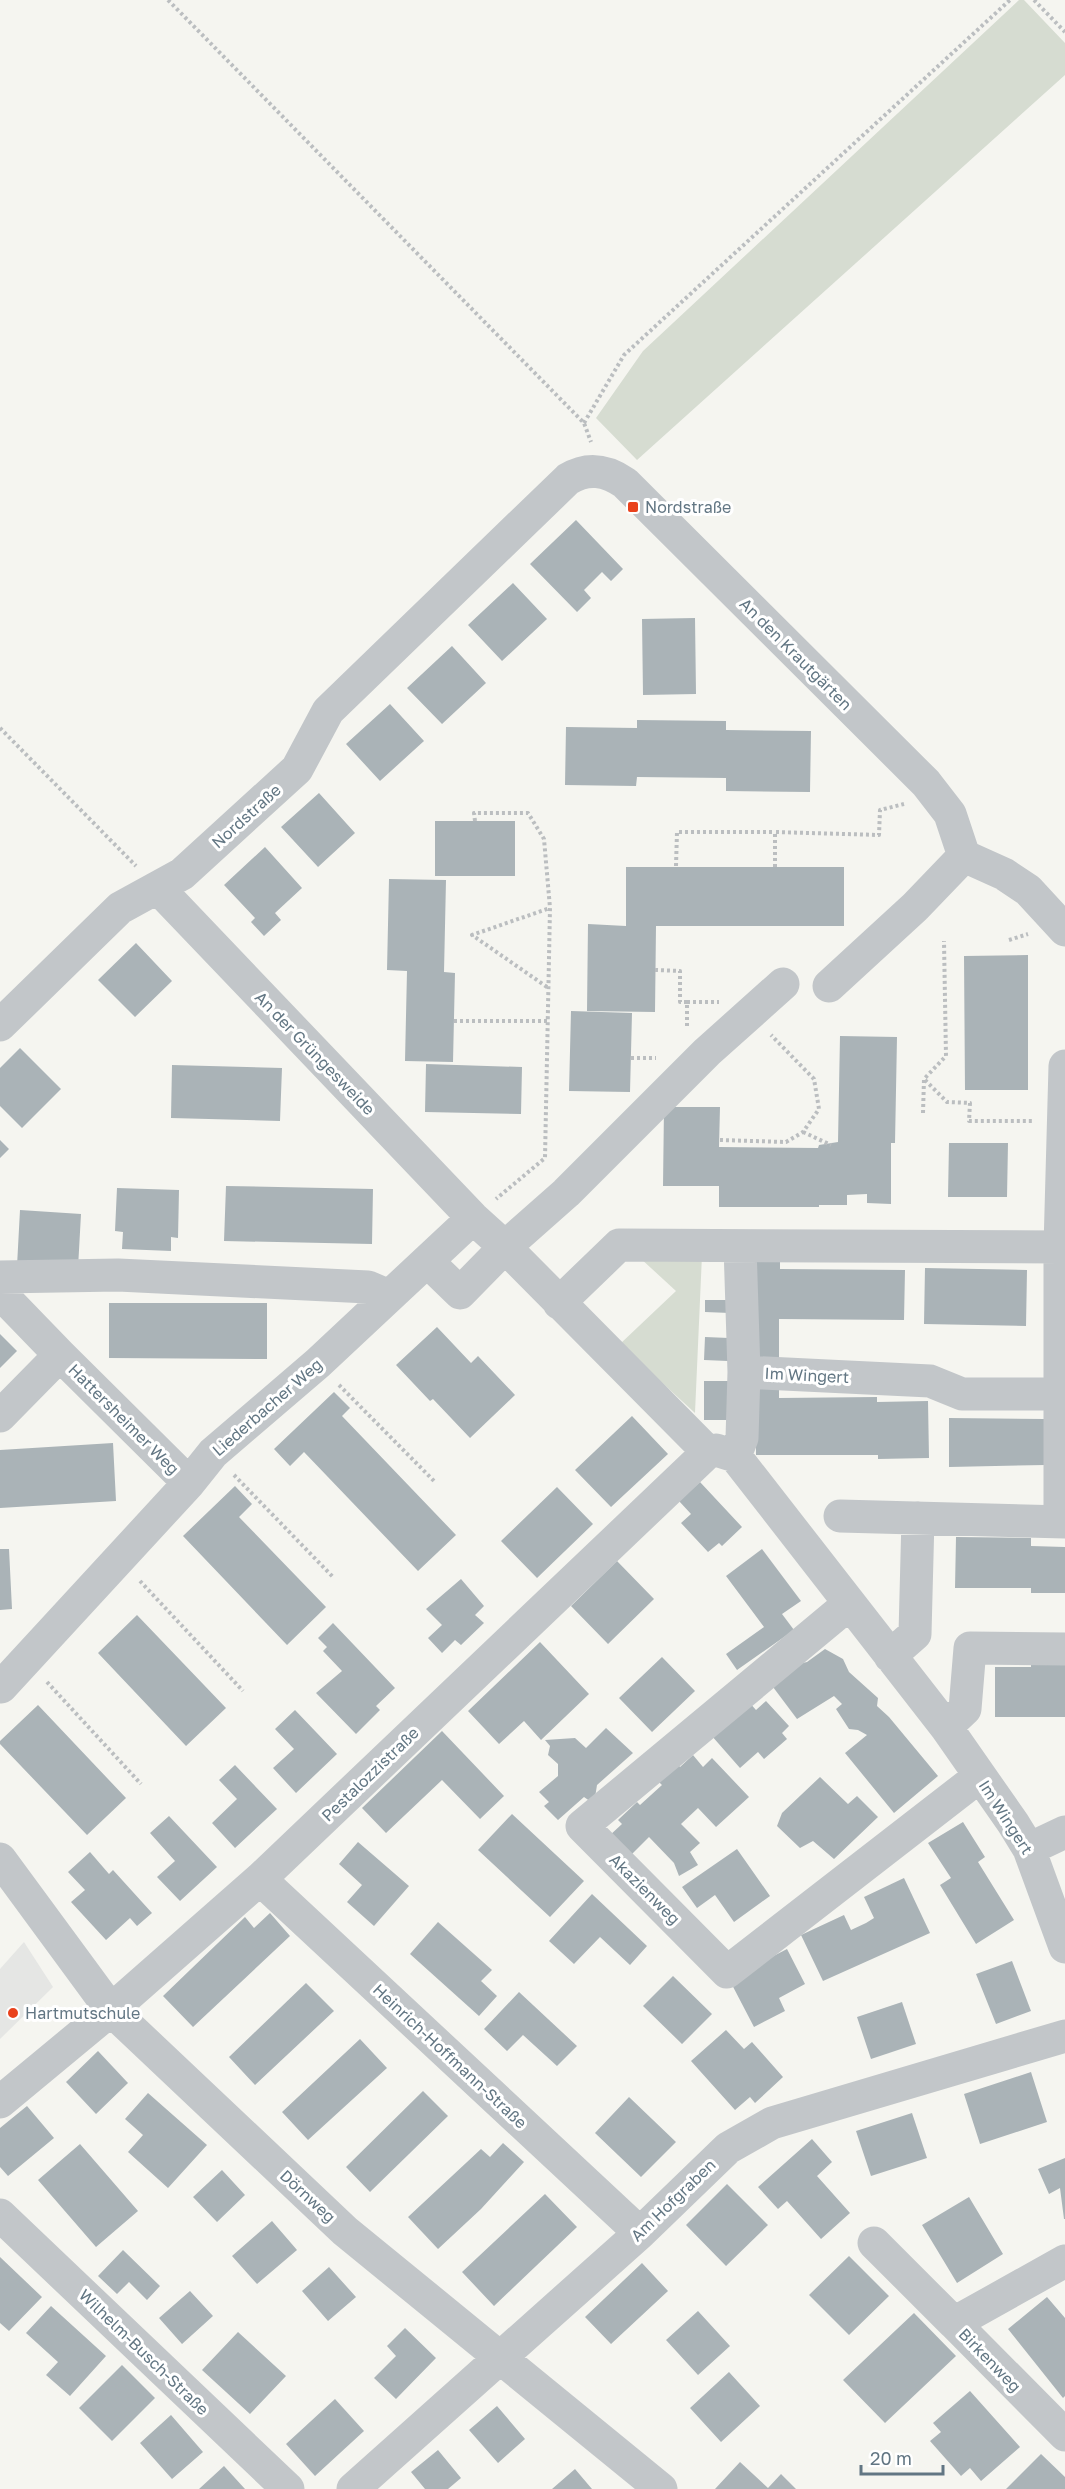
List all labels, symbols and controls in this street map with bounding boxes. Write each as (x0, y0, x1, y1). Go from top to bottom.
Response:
place label: Nordstraße (645, 497, 731, 517)
marker: Nordstraße (626, 500, 640, 514)
street label: An den Krautgärten (736, 594, 856, 714)
street label: Nordstraße (207, 780, 285, 852)
street label: An der Grüngesweide (251, 987, 379, 1119)
street label: Liederbacher Weg (208, 1354, 326, 1460)
street label: Hattersheimer Weg (64, 1359, 184, 1479)
street label: Im Wingert (764, 1363, 850, 1387)
street label: Pestalozzistraße (317, 1723, 423, 1825)
street label: Im Wingert (975, 1776, 1037, 1858)
street label: Akazienweg (605, 1849, 685, 1929)
street label: Heinrich-Hoffmann-Straße (369, 1979, 531, 2133)
place label: Hartmutschule (25, 2003, 140, 2023)
marker: Hartmutschule (6, 2006, 20, 2020)
street label: Am Hofgraben (626, 2155, 720, 2245)
street label: Dörnweg (276, 2165, 340, 2227)
street label: Wilhelm-Busch-Straße (75, 2285, 213, 2419)
street label: Birkenweg (955, 2324, 1025, 2396)
scale bar (861, 2438, 944, 2476)
text: 20 m (870, 2447, 912, 2469)

